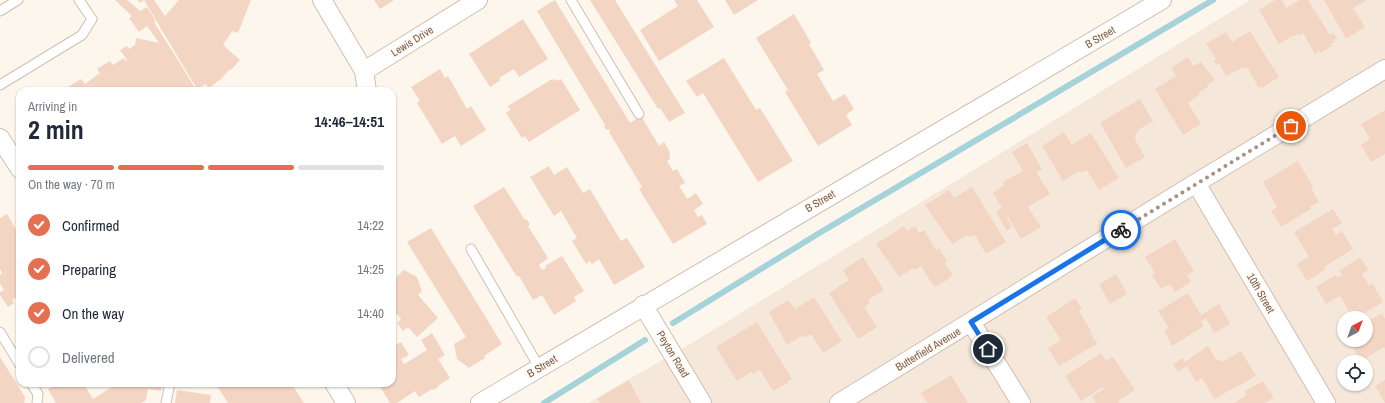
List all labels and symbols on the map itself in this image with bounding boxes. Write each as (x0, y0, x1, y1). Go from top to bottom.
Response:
street label: Lewis Drive (388, 22, 436, 60)
street label: B Street (1082, 23, 1118, 51)
pin (1274, 109, 1308, 143)
street label: B Street (802, 187, 838, 215)
courier (1101, 210, 1141, 250)
street label: 10th Street (1244, 270, 1278, 316)
north arrow (1337, 311, 1373, 347)
street label: Butterfield Avenue (893, 324, 963, 374)
street label: Peyton Road (654, 328, 692, 380)
pin (971, 332, 1005, 366)
street label: B Street (524, 351, 560, 380)

